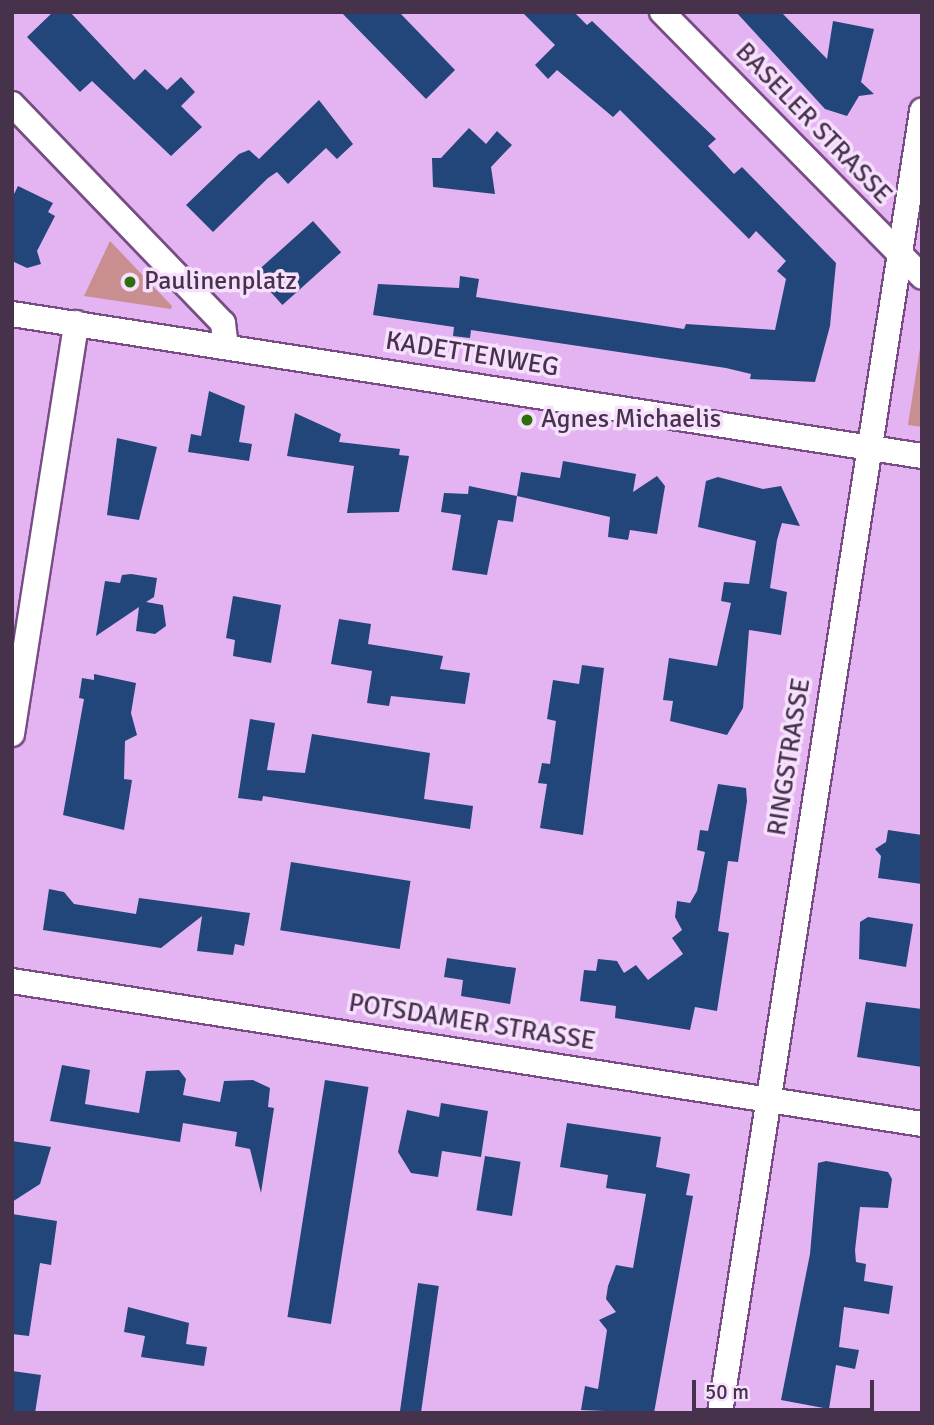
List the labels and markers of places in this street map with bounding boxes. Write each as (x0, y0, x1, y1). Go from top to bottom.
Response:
place label: Paulinenplatz (144, 266, 297, 298)
marker: Paulinenplatz (122, 274, 138, 290)
place label: Agnes Michaelis (541, 404, 721, 436)
marker: Agnes Michaelis (519, 412, 535, 428)

